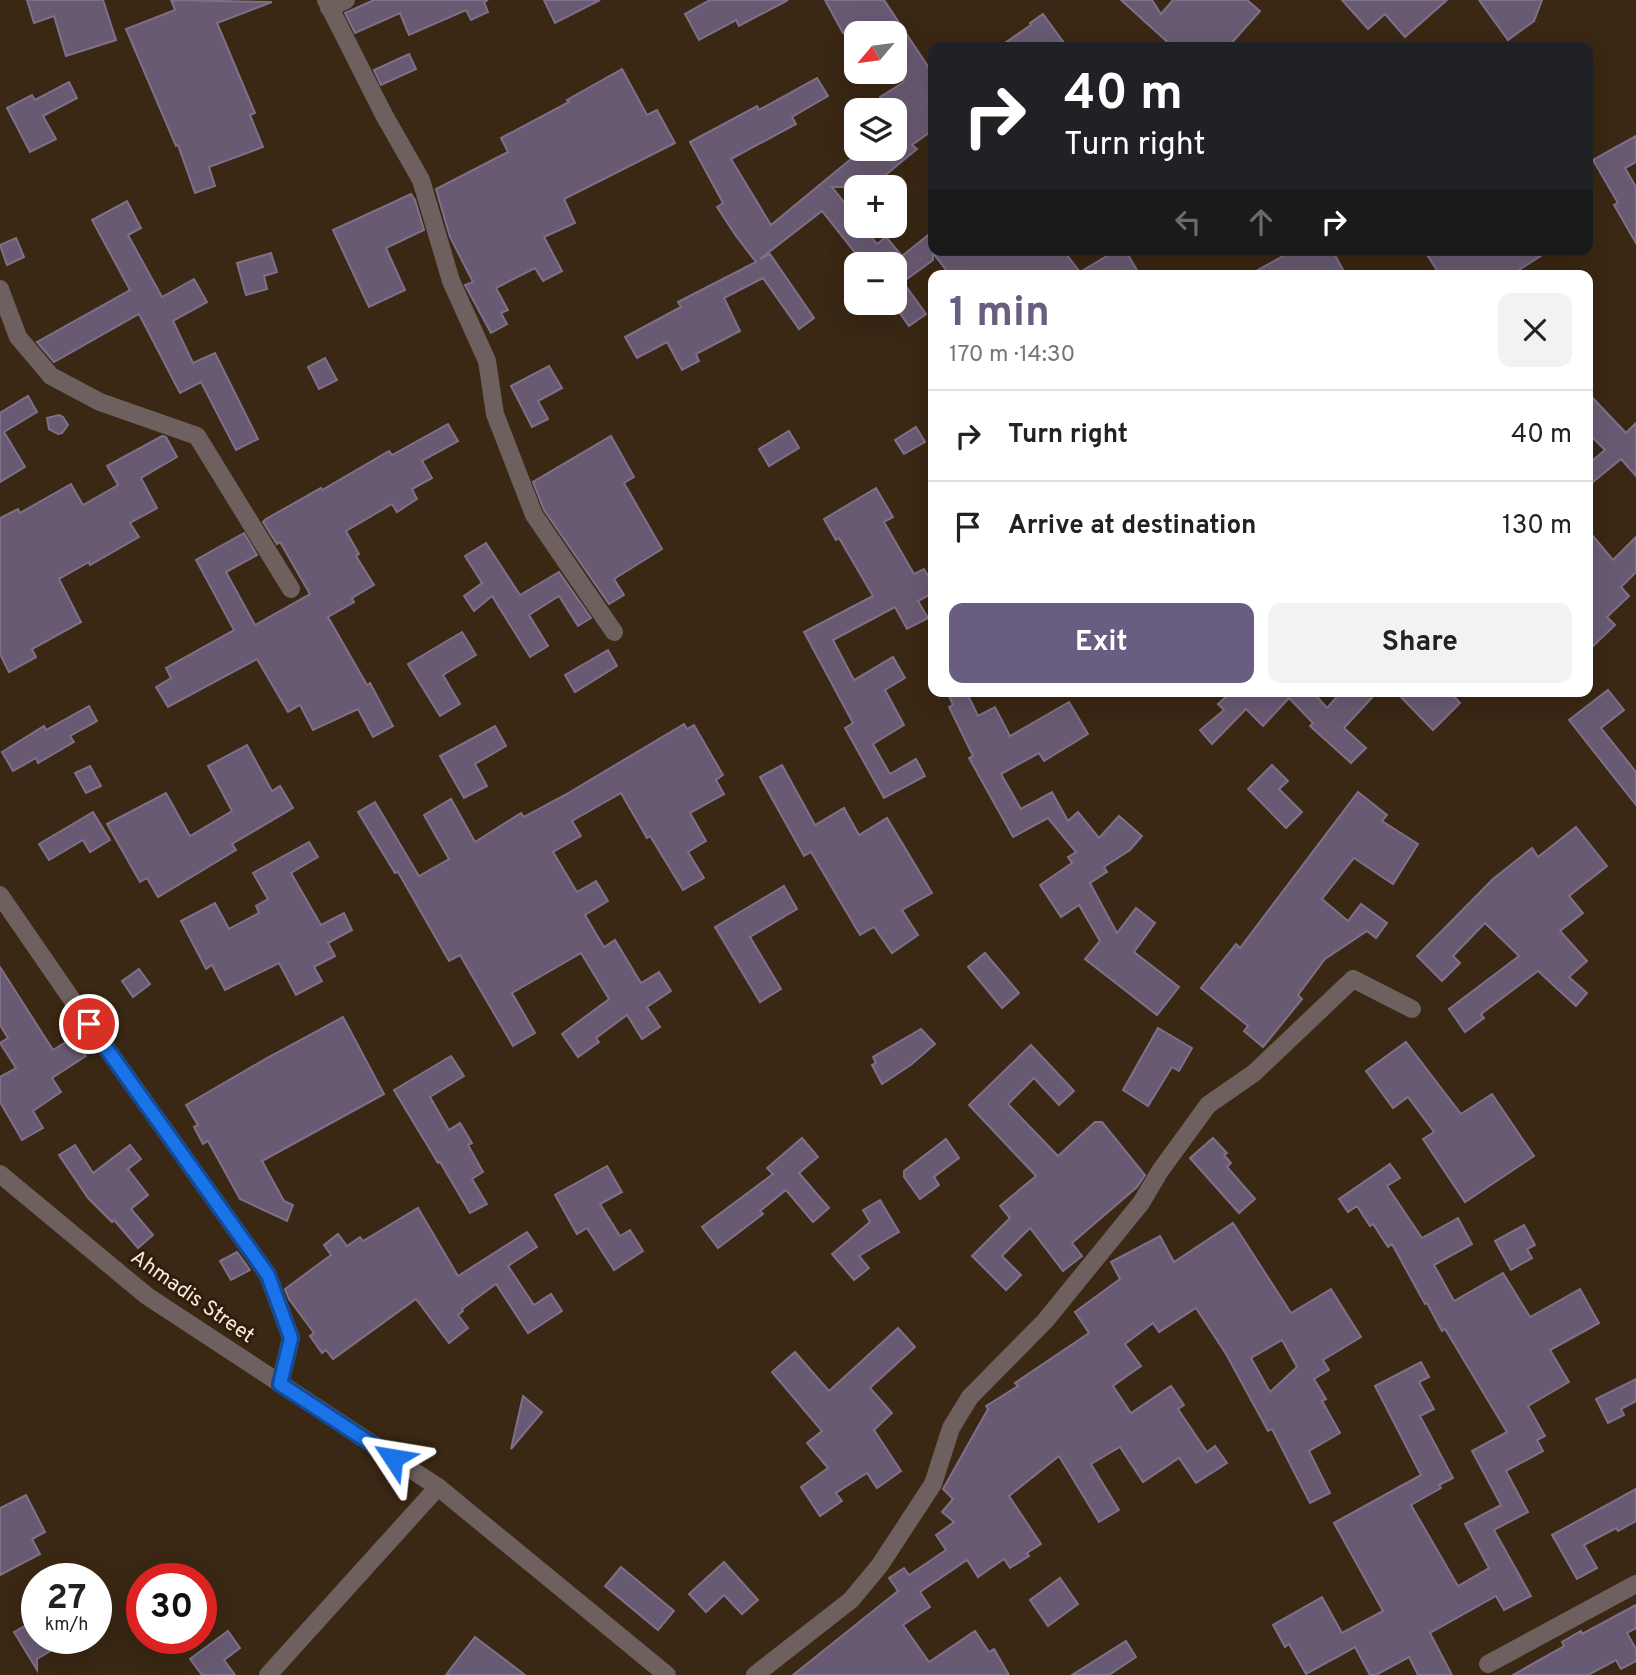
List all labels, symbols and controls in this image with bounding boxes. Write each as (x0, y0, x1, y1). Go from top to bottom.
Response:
north arrow (844, 21, 906, 84)
map controls (844, 21, 907, 315)
text: 40 m (1064, 65, 1183, 127)
icon: right (949, 70, 1040, 161)
button: layers (844, 98, 907, 161)
text: Turn right (1064, 126, 1206, 166)
button: + (844, 175, 907, 238)
icon: left (1169, 203, 1207, 241)
icon: ahead (1242, 203, 1280, 241)
icon: right (1315, 203, 1353, 241)
button: − (844, 252, 907, 315)
text: 1 min (949, 288, 1050, 341)
button: close (1498, 293, 1572, 367)
text: 170 m · 14:30 (949, 341, 1075, 370)
icon: right (949, 417, 987, 455)
text: Turn right (1008, 419, 1128, 452)
text: 40 m (1511, 419, 1572, 452)
icon: arrive (949, 508, 987, 546)
text: Arrive at destination (1008, 510, 1256, 543)
text: 130 m (1502, 510, 1572, 543)
button: Exit (949, 603, 1254, 683)
button: Share (1268, 603, 1572, 683)
pin (59, 994, 119, 1054)
icon: arrive (70, 1005, 108, 1043)
street label: Ahmadis Street (125, 1244, 259, 1350)
position arrow (356, 1421, 430, 1495)
speed limit sign: 30 (126, 1563, 217, 1654)
text: 27 (47, 1577, 86, 1621)
text: km/h (45, 1614, 88, 1637)

